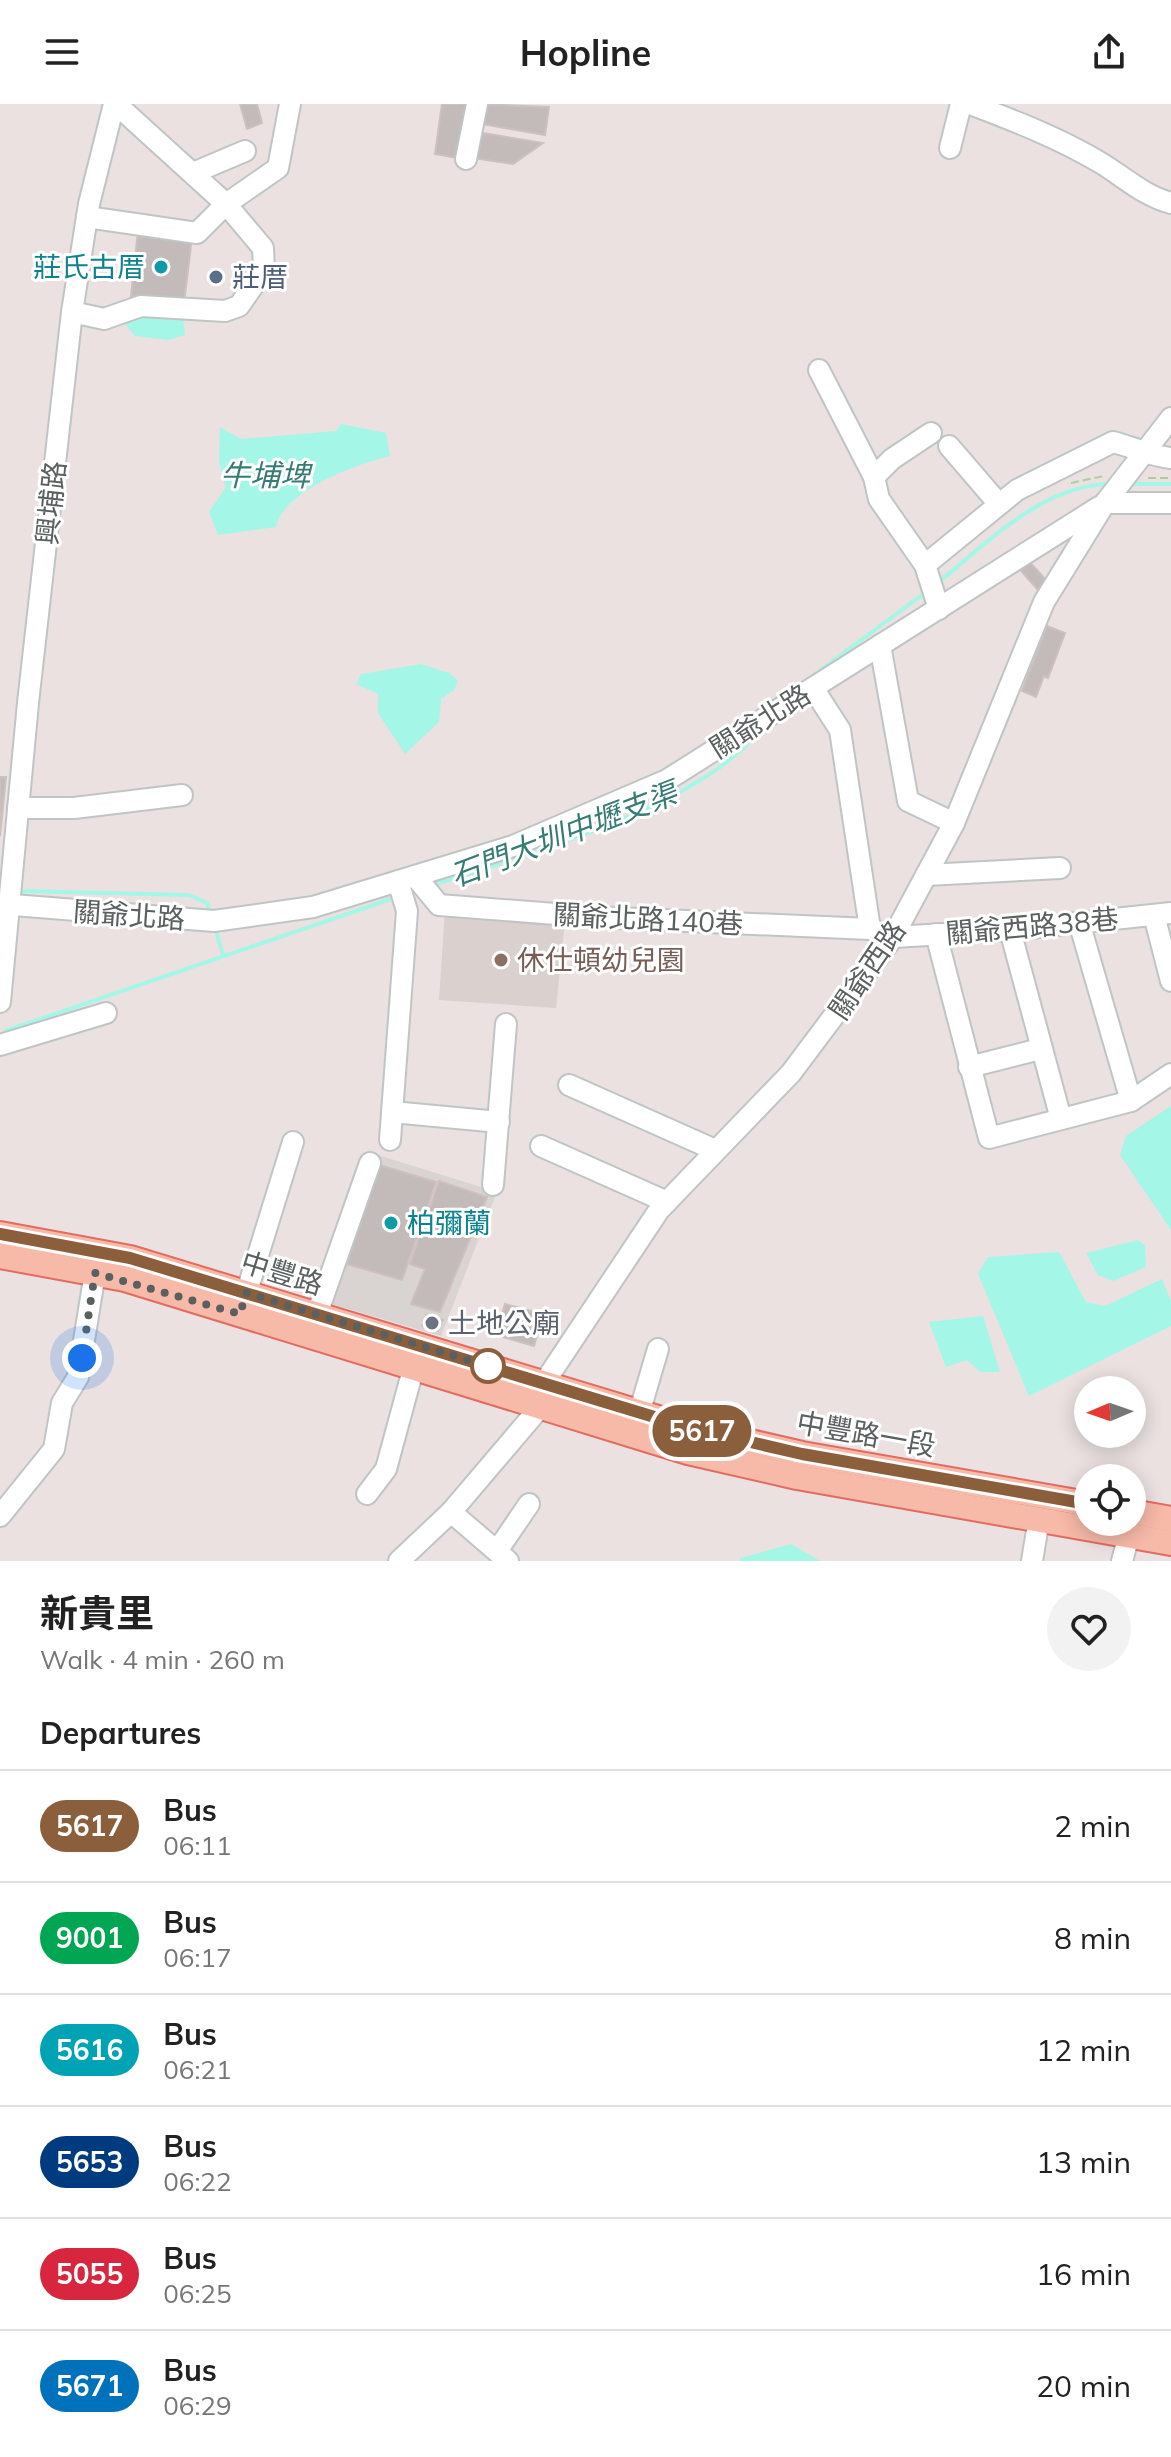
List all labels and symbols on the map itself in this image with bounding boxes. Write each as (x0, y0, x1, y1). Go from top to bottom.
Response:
place label: 莊氏古厝 (33, 249, 145, 284)
marker: 莊氏古厝 (152, 258, 170, 276)
place label: 莊厝 (232, 259, 288, 294)
marker: 莊厝 (207, 268, 225, 286)
water label: 牛埔埤 (220, 456, 313, 494)
street label: 興埔路 (29, 459, 72, 547)
street label: 關爺北路 (703, 676, 817, 765)
water label: 石門大圳中壢支渠 (445, 772, 686, 895)
street label: 關爺北路 (72, 893, 186, 936)
street label: 關爺北路140巷 (552, 896, 744, 941)
street label: 關爺西路38巷 (944, 901, 1120, 951)
street label: 關爺西路 (821, 914, 912, 1026)
place label: 休仕頓幼兒園 (517, 942, 685, 977)
marker: 休仕頓幼兒園 (492, 951, 510, 969)
place label: 柏彌蘭 (407, 1205, 491, 1240)
marker: 柏彌蘭 (382, 1214, 400, 1232)
street label: 中豐路 (237, 1244, 327, 1302)
place label: 土地公廟 (448, 1305, 560, 1340)
marker: 土地公廟 (423, 1314, 441, 1332)
your location (62, 1338, 102, 1378)
unlabelled marker (471, 1349, 505, 1383)
north arrow (1074, 1376, 1146, 1448)
street label: 中豐路一段 (794, 1404, 938, 1463)
line badge: 5617 (646, 1405, 758, 1457)

